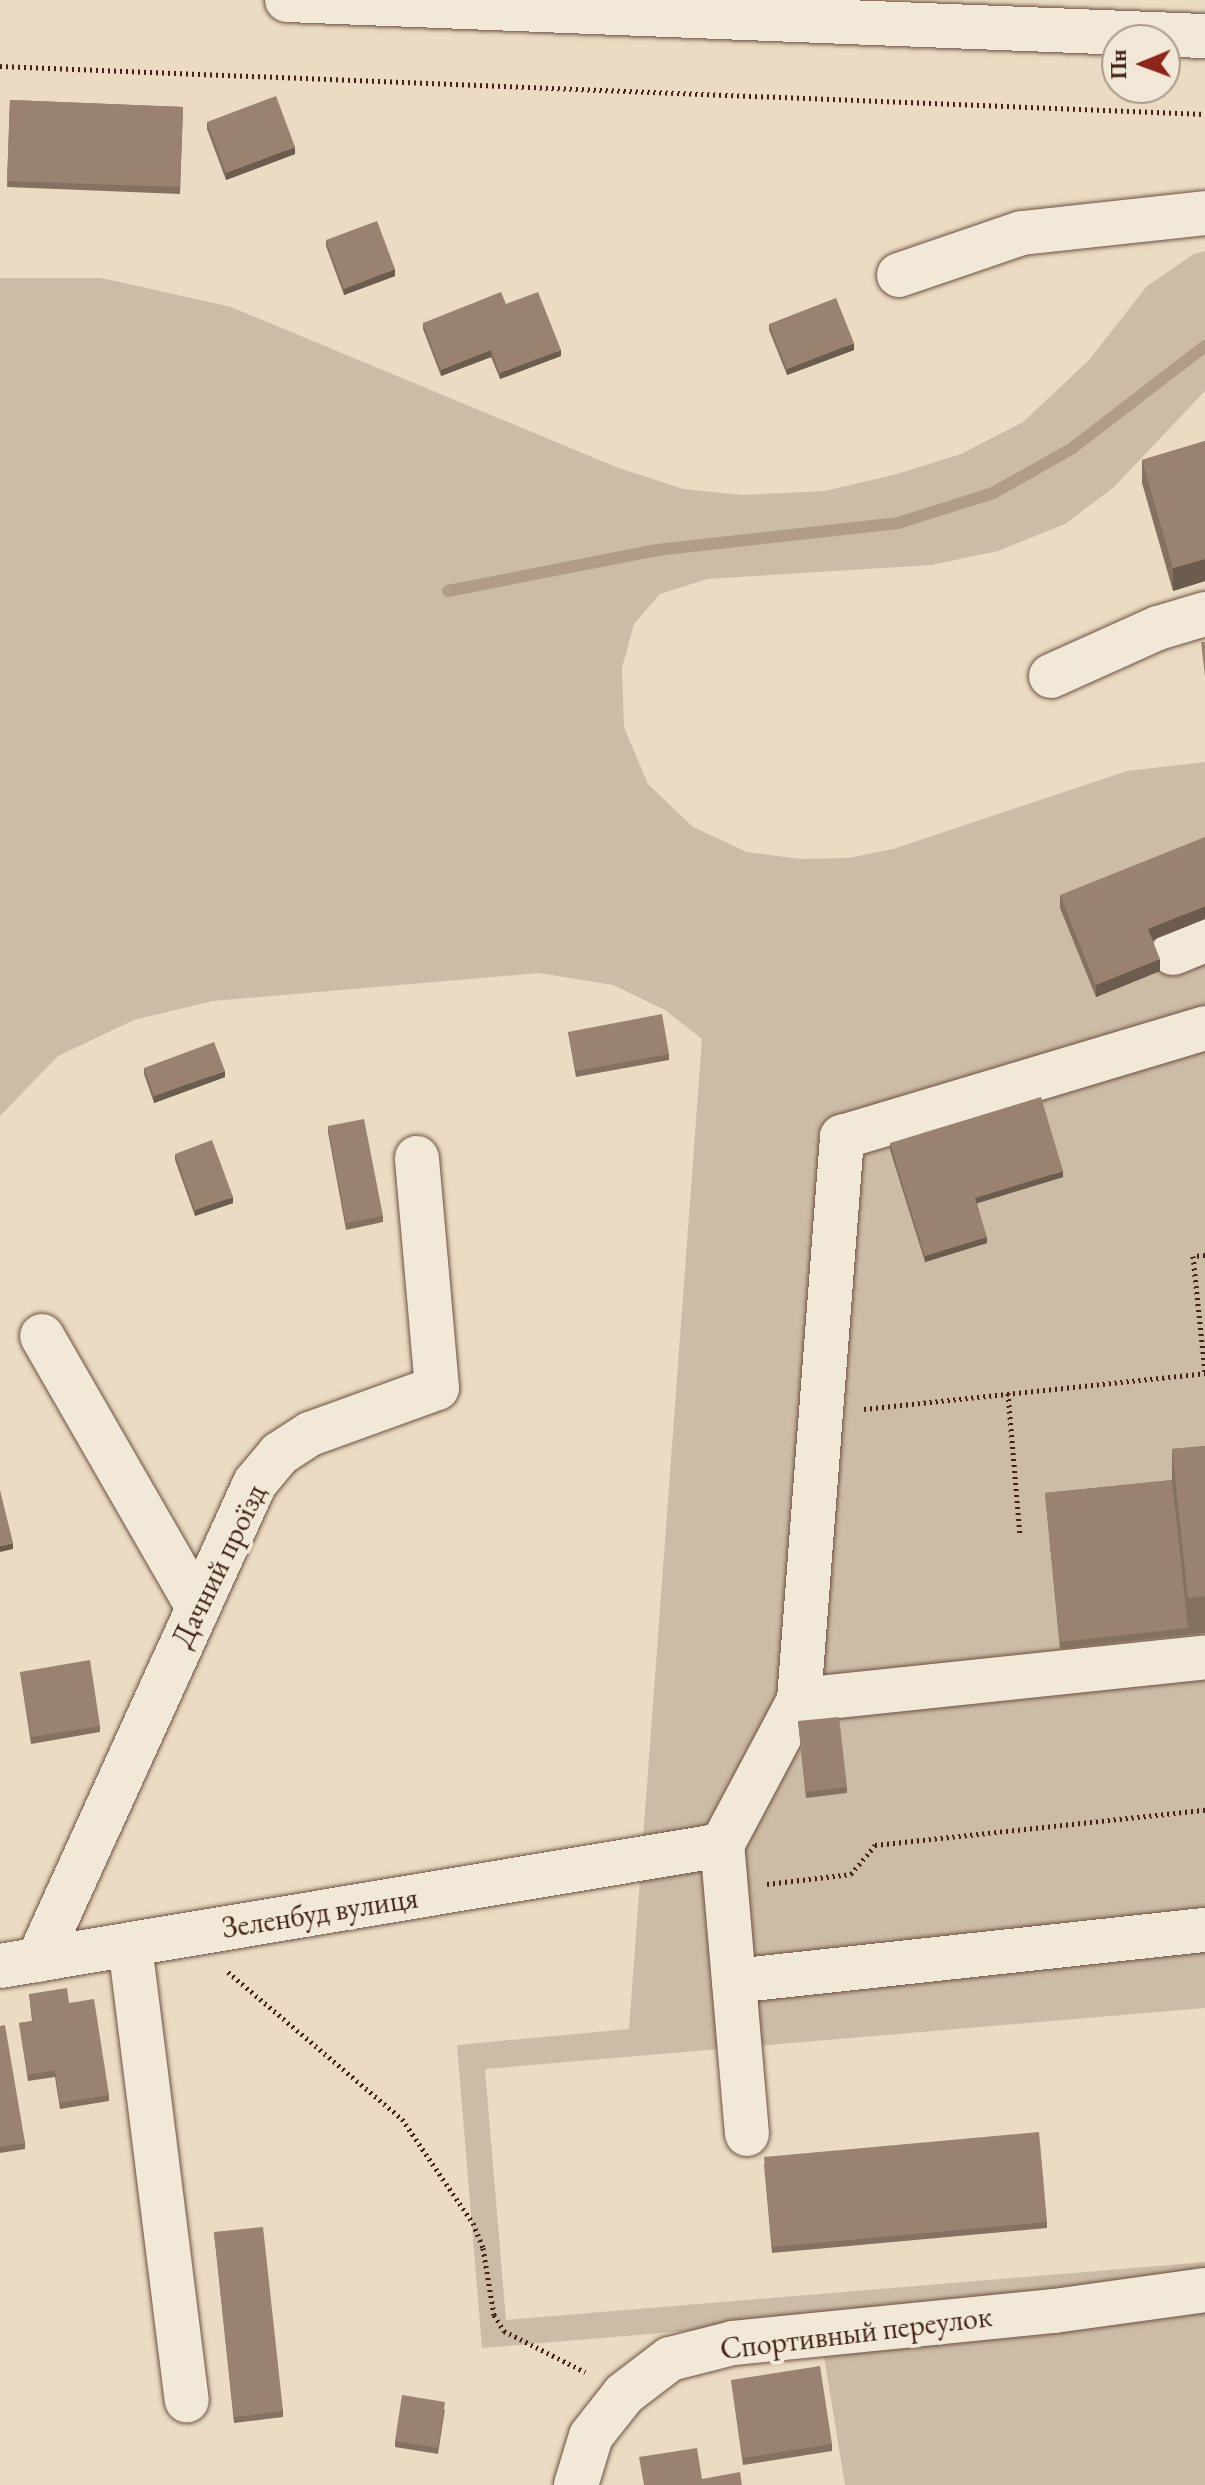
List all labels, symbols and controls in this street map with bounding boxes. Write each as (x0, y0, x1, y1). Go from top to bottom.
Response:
north arrow (1101, 24, 1181, 104)
text: Пн (1104, 49, 1133, 80)
street label: Дачний проїзд (164, 1479, 274, 1653)
street label: Зеленбуд вулиця (219, 1880, 421, 1946)
street label: Спортивный переулок (718, 2298, 994, 2368)

